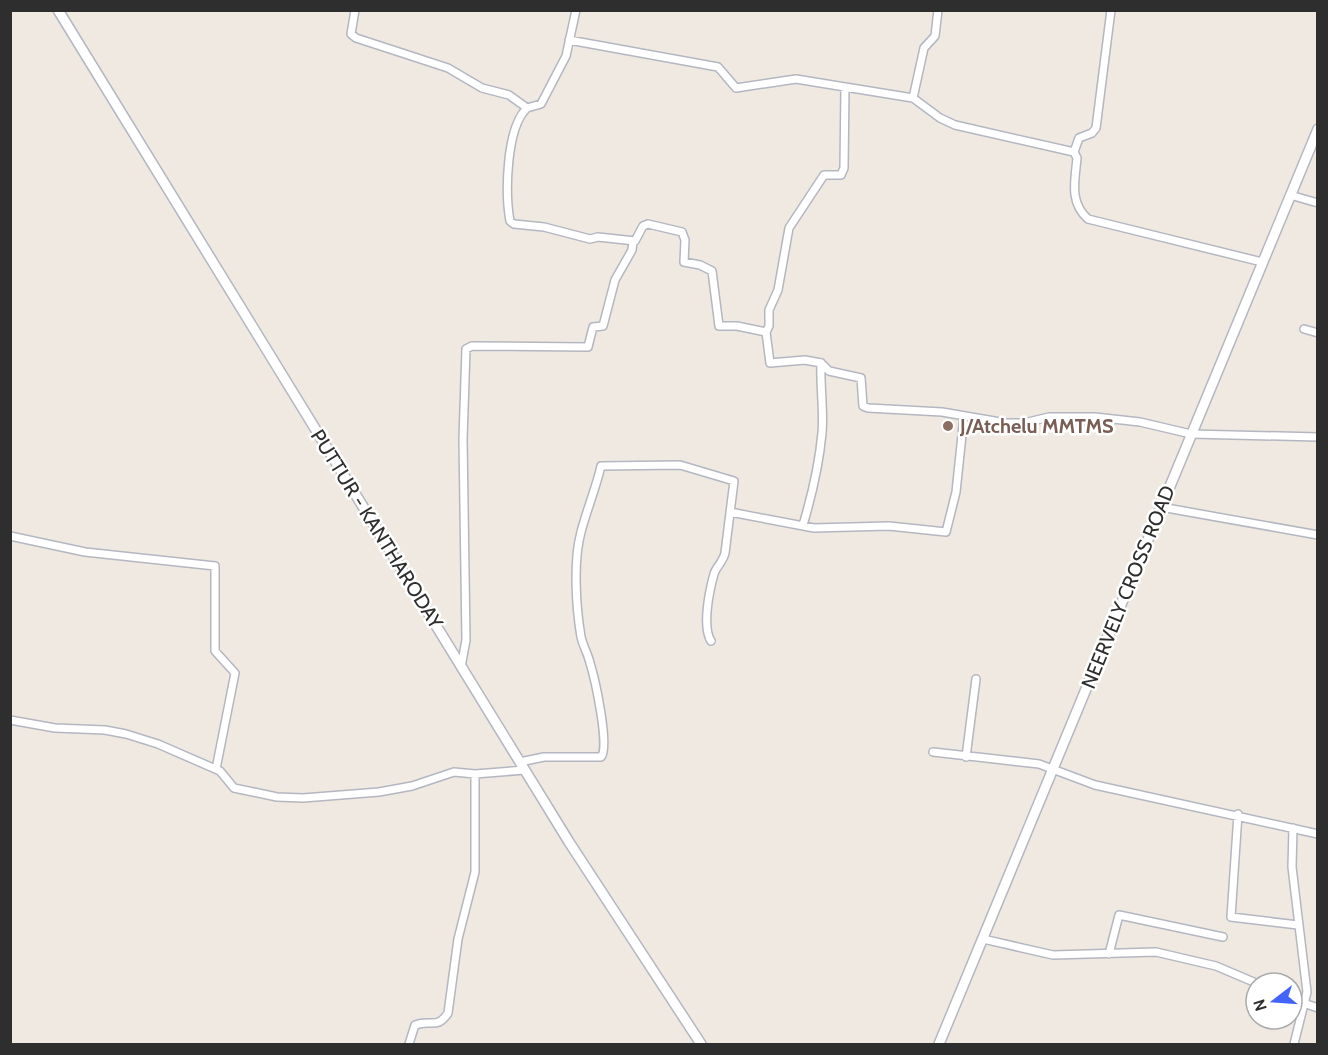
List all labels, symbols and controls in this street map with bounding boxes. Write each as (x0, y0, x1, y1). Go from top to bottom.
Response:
place label: J/Atchelu MMTMS (959, 414, 1114, 438)
marker: J/Atchelu MMTMS (941, 419, 955, 433)
street label: PUTTUR - KANTHARODAY (306, 425, 449, 634)
street label: NEERVELY CROSS ROAD (1076, 482, 1180, 692)
north arrow (1244, 971, 1304, 1031)
text: N (1249, 997, 1271, 1013)

